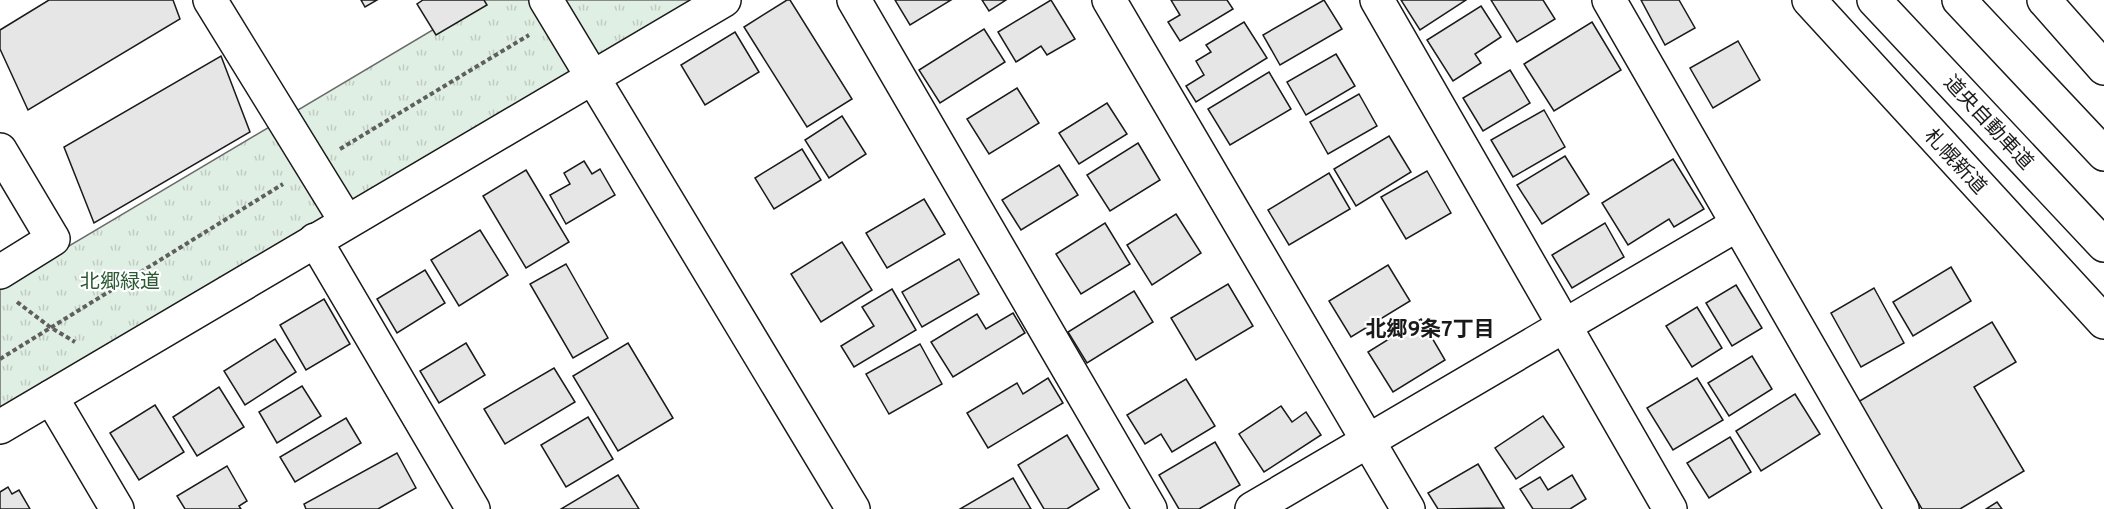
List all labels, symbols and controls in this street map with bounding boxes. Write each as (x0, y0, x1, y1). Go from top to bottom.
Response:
street label: 道央自動車道 (1937, 71, 2038, 176)
street label: 札幌新道 (1918, 124, 1991, 200)
park label: 北郷緑道 (80, 270, 160, 296)
district label: 北郷9条7丁目 (1365, 317, 1495, 344)

